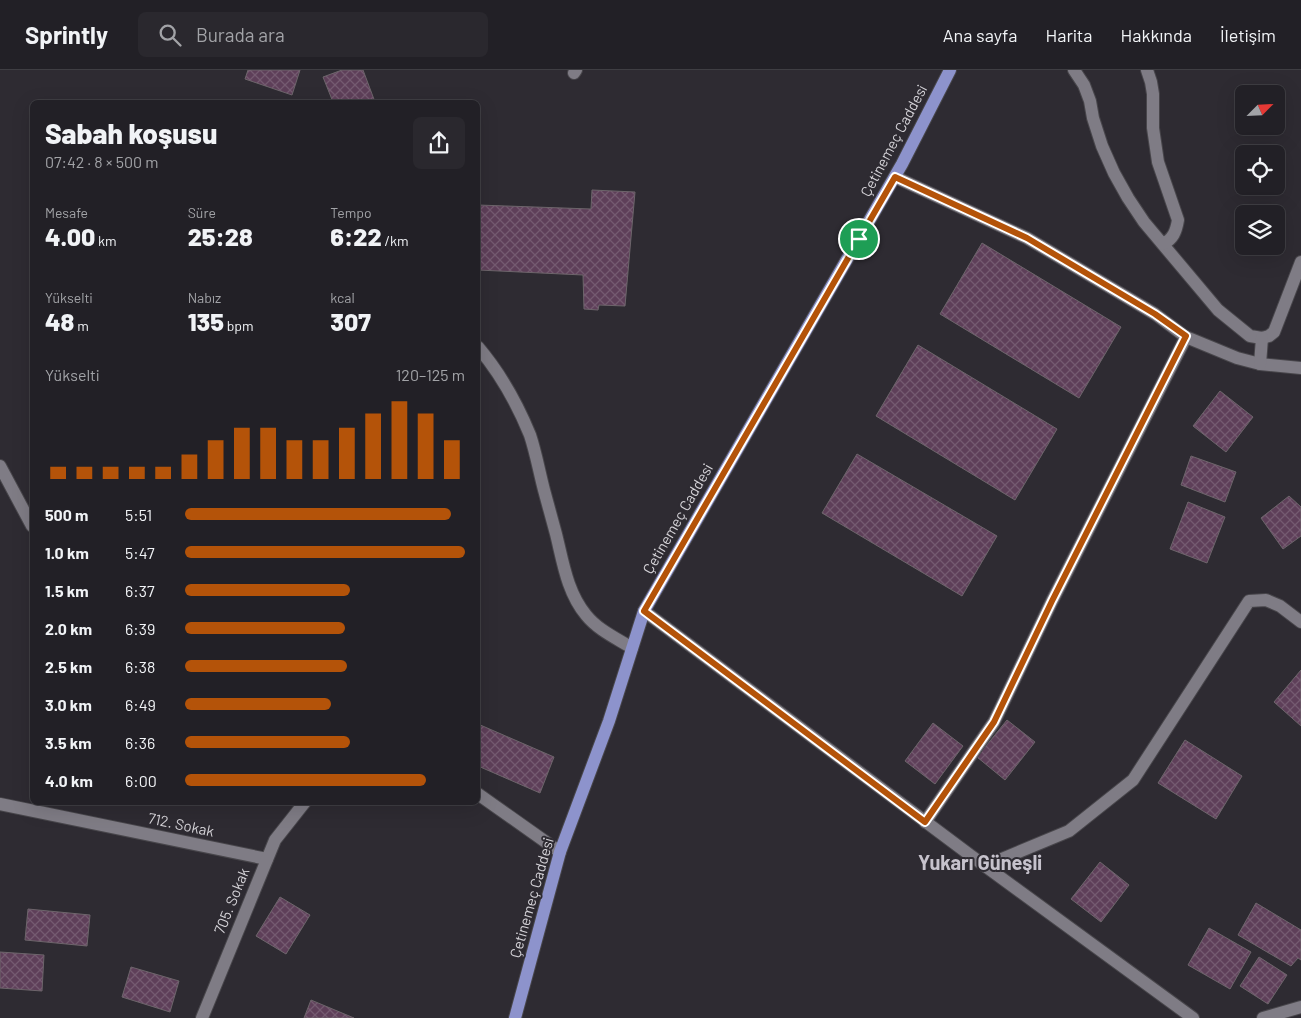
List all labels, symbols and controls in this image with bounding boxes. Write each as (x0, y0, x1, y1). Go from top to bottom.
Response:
search box (138, 12, 488, 57)
text: Sprintly (25, 20, 108, 49)
icon: search (156, 21, 184, 49)
text: Burada ara (196, 23, 285, 46)
text: Ana sayfa (943, 24, 1017, 46)
text: Harita (1045, 24, 1093, 46)
text: Hakkında (1121, 24, 1192, 46)
text: İletişim (1220, 24, 1276, 46)
street label: Çetinemeç Caddesi (856, 82, 930, 199)
north arrow (1235, 85, 1285, 135)
map controls (1235, 85, 1285, 255)
text: Sabah koşusu (45, 116, 217, 150)
button: share (413, 117, 465, 169)
button: locate (1235, 145, 1285, 195)
text: 07:42 · 8 × 500 m (45, 152, 158, 171)
text: Mesafe (45, 204, 88, 221)
text: Süre (188, 204, 216, 221)
text: Tempo (330, 204, 372, 221)
button: layers (1235, 205, 1285, 255)
pin (838, 218, 880, 260)
text: 4.00 (45, 221, 95, 251)
text: 25:28 (188, 221, 253, 251)
text: 6:22 (330, 221, 382, 251)
icon: arrive (845, 225, 873, 253)
text: km (95, 232, 117, 249)
text: /km (382, 232, 409, 249)
text: Yükselti (45, 289, 93, 306)
text: Nabız (188, 289, 221, 306)
text: kcal (330, 289, 355, 306)
text: 48 (45, 306, 74, 336)
text: 135 (188, 306, 224, 336)
text: 307 (330, 306, 371, 336)
text: m (74, 317, 89, 334)
text: bpm (224, 317, 254, 334)
text: Yükselti (45, 365, 99, 384)
text: 120–125 m (396, 365, 465, 384)
street label: Çetinemeç Caddesi (638, 460, 716, 577)
text: 500 m (45, 505, 88, 524)
text: 5:51 (125, 505, 152, 524)
text: 1.0 km (45, 543, 89, 562)
text: 5:47 (125, 543, 155, 562)
text: 1.5 km (45, 581, 89, 600)
text: 6:37 (125, 581, 154, 600)
text: 2.0 km (45, 619, 92, 638)
text: 6:39 (125, 619, 155, 638)
text: 2.5 km (45, 657, 92, 676)
text: 6:38 (125, 657, 155, 676)
text: 3.0 km (45, 695, 92, 714)
text: 6:49 (125, 695, 156, 714)
text: 3.5 km (45, 733, 92, 752)
text: 6:36 (125, 733, 155, 752)
text: 4.0 km (45, 771, 93, 790)
text: 6:00 (125, 771, 157, 790)
street label: 712. Sokak (147, 808, 216, 840)
street label: Çetinemeç Caddesi (505, 836, 557, 960)
district label: Yukarı Güneşli (918, 850, 1042, 874)
street label: 705. Sokak (210, 864, 253, 936)

